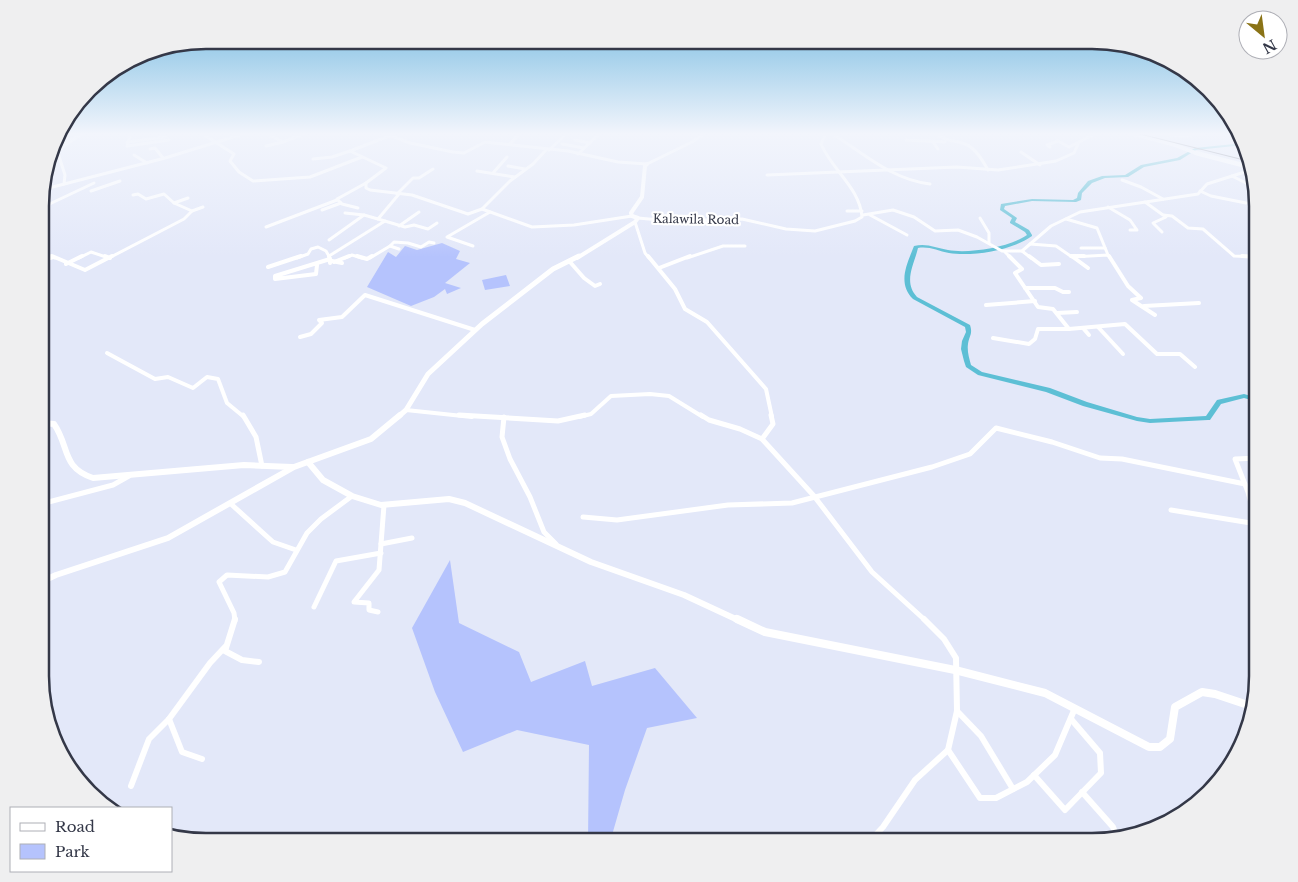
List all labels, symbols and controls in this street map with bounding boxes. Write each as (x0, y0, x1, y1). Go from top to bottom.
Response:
north arrow (1238, 10, 1288, 60)
text: N (1259, 35, 1279, 57)
street label: Kalawila Road (653, 211, 739, 227)
legend (10, 807, 172, 872)
text: Road (55, 817, 95, 836)
text: Park (55, 842, 91, 861)

